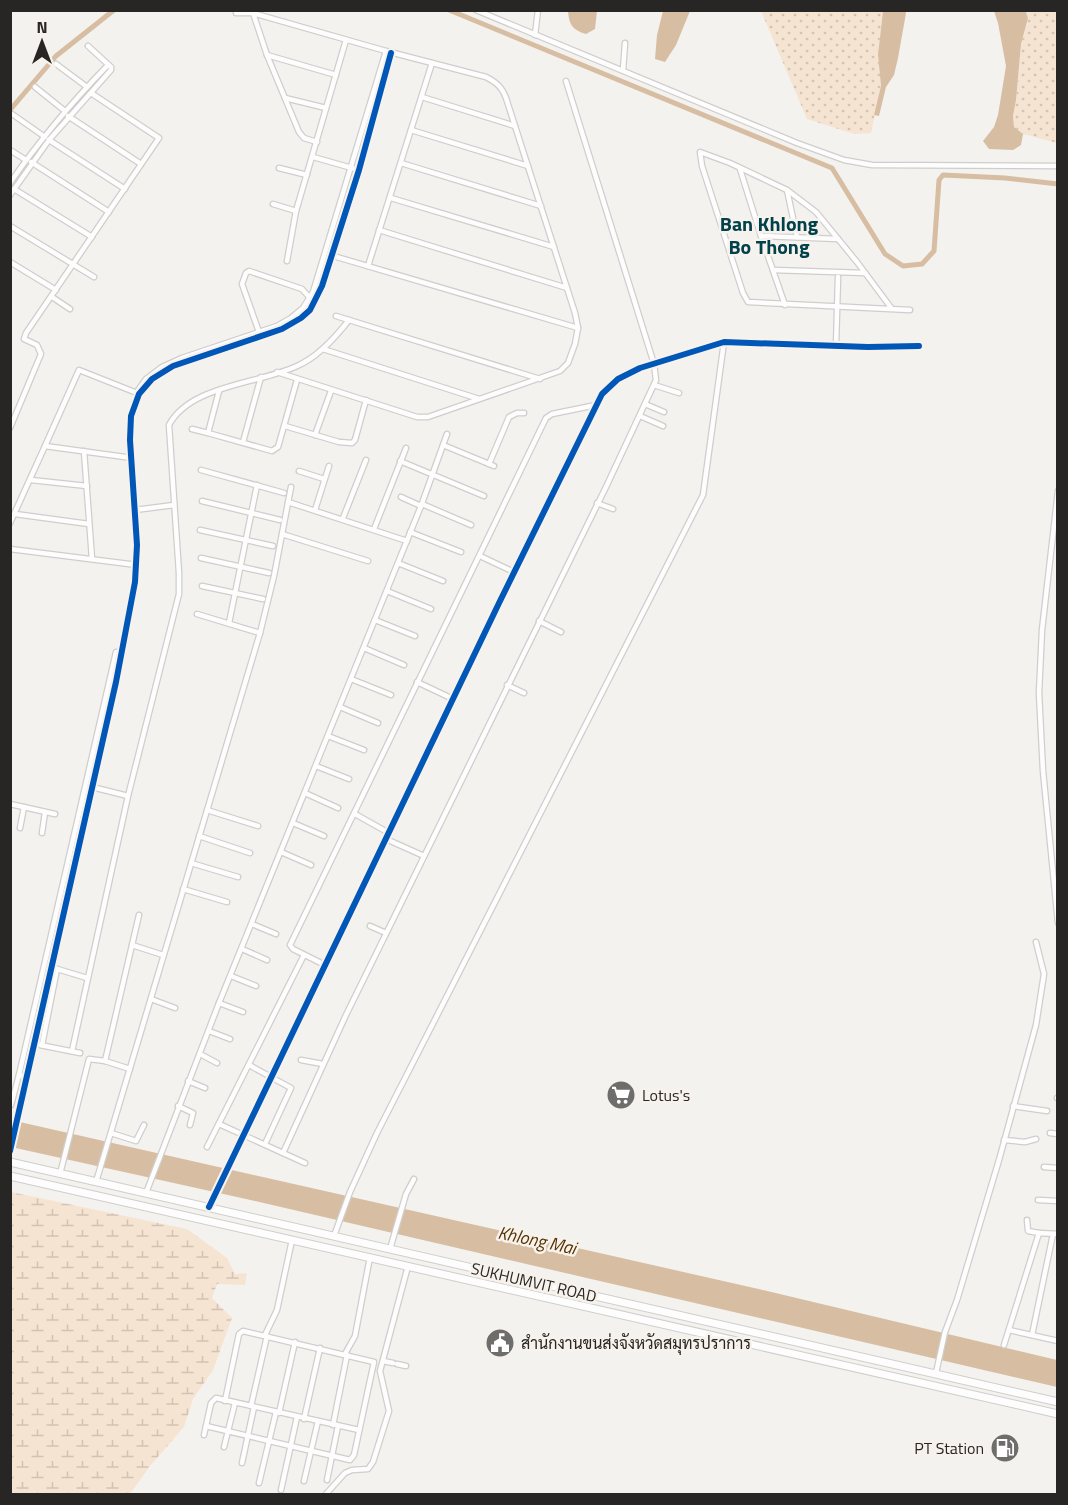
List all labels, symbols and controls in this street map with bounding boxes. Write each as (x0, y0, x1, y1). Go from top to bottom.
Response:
north arrow (12, 12, 72, 72)
text: N (36, 15, 48, 39)
district label: Ban Khlong Bo Thong (720, 208, 819, 262)
supermarket icon: Lotus's (605, 1079, 637, 1111)
place label: Lotus's (642, 1083, 690, 1107)
water label: Khlong Mai (495, 1219, 581, 1262)
street label: SUKHUMVIT ROAD (469, 1256, 599, 1308)
public building icon: สำนักงานขนส่งจังหวัดสมุทรปราการ (484, 1327, 516, 1359)
place label: สำนักงานขนส่งจังหวัดสมุทรปราการ (521, 1331, 751, 1355)
fuel station icon: PT Station (989, 1432, 1021, 1464)
place label: PT Station (914, 1436, 984, 1460)

